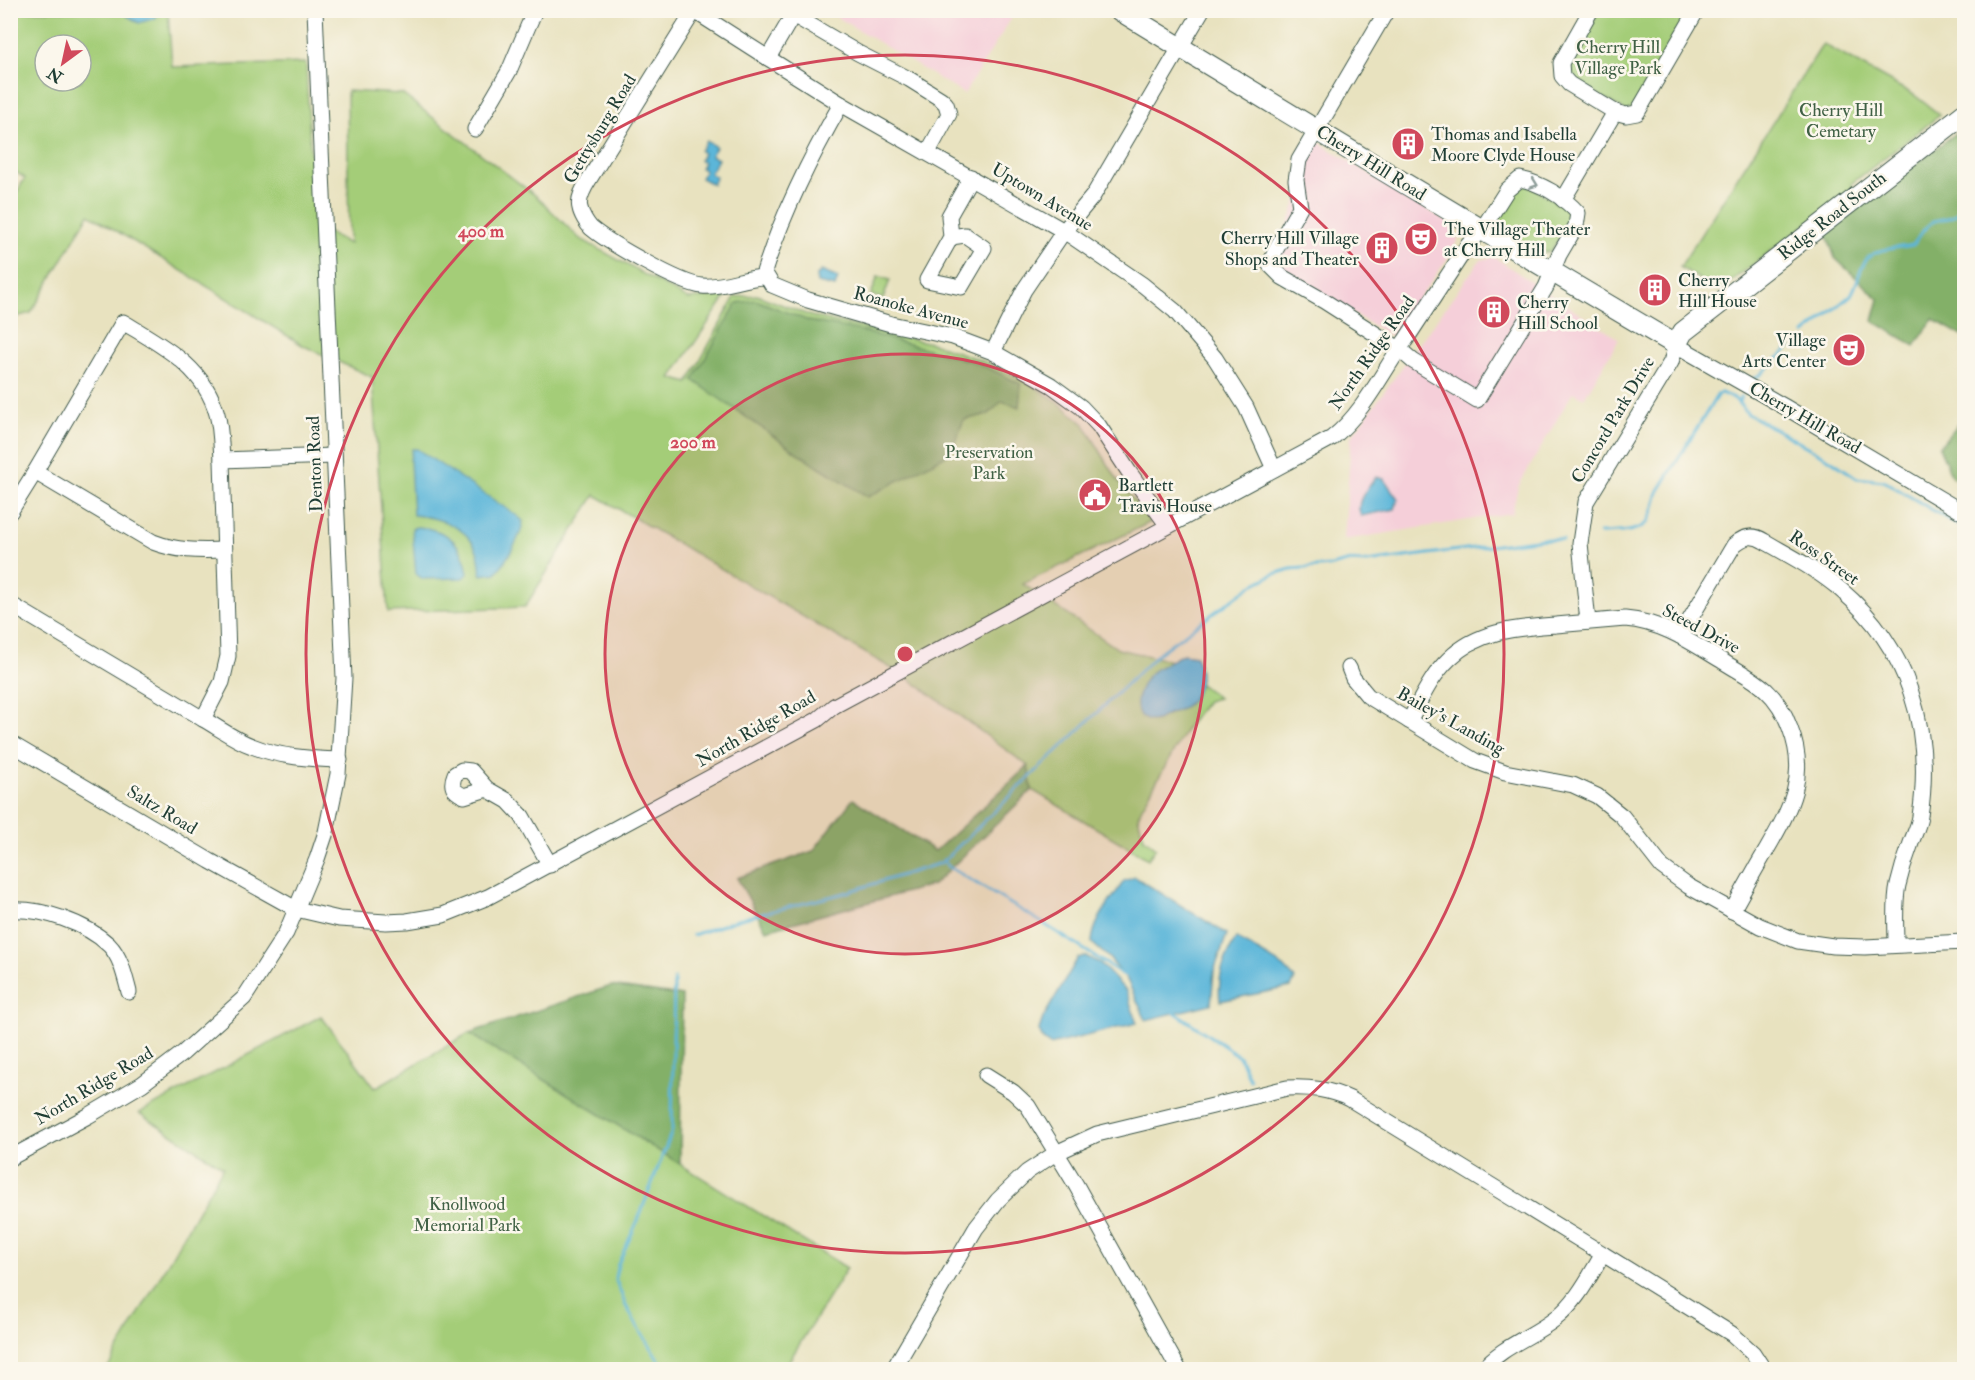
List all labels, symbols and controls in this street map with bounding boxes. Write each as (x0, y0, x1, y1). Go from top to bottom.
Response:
north arrow (33, 33, 93, 93)
park label: Cherry Hill Village Park (1574, 36, 1662, 80)
text: N (43, 62, 68, 88)
street label: Gettysburg Road (558, 70, 642, 188)
park label: Cherry Hill Cemetary (1799, 99, 1883, 143)
street label: Cherry Hill Road (1312, 120, 1430, 206)
place label: Thomas and Isabella Moore Clyde House (1431, 123, 1577, 167)
building icon: Thomas and Isabella Moore Clyde House (1390, 126, 1426, 162)
street label: Uptown Avenue (987, 158, 1097, 237)
street label: Ridge Road South (1773, 166, 1891, 265)
one-way arrow (1527, 177, 1538, 189)
place label: The Village Theater at Cherry Hill (1444, 218, 1590, 262)
text: 400 m (457, 220, 505, 243)
theatre icon: The Village Theater at Cherry Hill (1403, 221, 1439, 257)
place label: Cherry Hill Village Shops and Theater (1221, 227, 1359, 271)
building icon: Cherry Hill Village Shops and Theater (1364, 230, 1400, 266)
place label: Cherry Hill House (1678, 269, 1757, 313)
building icon: Cherry Hill House (1637, 272, 1673, 308)
street label: Roanoke Avenue (851, 282, 972, 335)
street label: North Ridge Road (1324, 291, 1420, 415)
place label: Cherry Hill School (1517, 291, 1599, 335)
building icon: Cherry Hill School (1476, 294, 1512, 330)
place label: Village Arts Center (1741, 329, 1826, 373)
theatre icon: Village Arts Center (1831, 332, 1867, 368)
street label: Concord Park Drive (1566, 352, 1660, 488)
street label: Cherry Hill Road (1745, 377, 1865, 459)
street label: Denton Road (302, 415, 328, 513)
text: 200 m (670, 431, 717, 454)
park label: Preservation Park (945, 441, 1033, 485)
place label: Bartlett Travis House (1118, 474, 1212, 518)
public building icon: Bartlett Travis House (1077, 477, 1113, 513)
street label: Ross Street (1784, 525, 1864, 591)
street label: Steed Drive (1658, 599, 1744, 659)
centre of rings (895, 644, 915, 664)
street label: Bailey's Landing (1393, 682, 1510, 761)
street label: North Ridge Road (692, 685, 820, 773)
street label: Saltz Road (123, 780, 201, 840)
street label: North Ridge Road (30, 1041, 158, 1130)
park label: Knollwood Memorial Park (413, 1193, 521, 1237)

